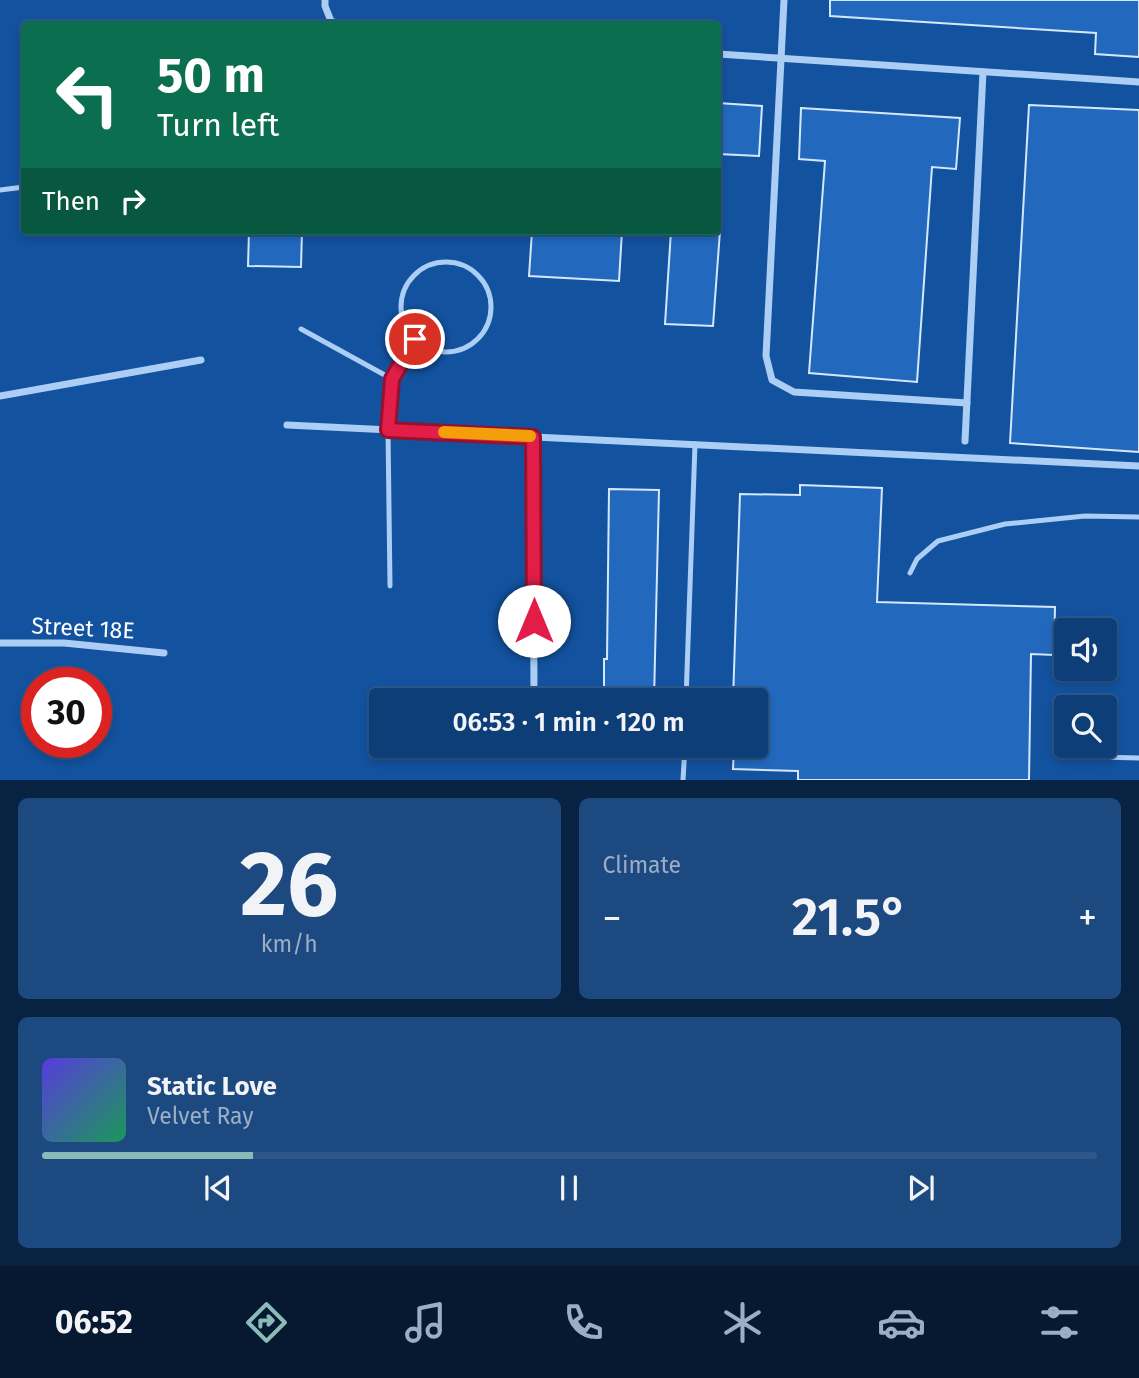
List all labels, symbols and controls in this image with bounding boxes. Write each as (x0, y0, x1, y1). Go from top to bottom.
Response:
text: 50 m (157, 46, 265, 105)
icon: left (42, 49, 133, 140)
text: Turn left (157, 106, 279, 144)
icon: right (114, 182, 152, 220)
text: Then (42, 186, 100, 217)
pin (385, 309, 445, 369)
icon: arrive (396, 320, 434, 358)
position arrow (497, 584, 571, 658)
street label: Street 18E (31, 611, 135, 645)
map controls (1054, 618, 1117, 758)
button: sound (1054, 618, 1117, 681)
speed limit sign: 30 (21, 667, 112, 758)
button: search (1054, 695, 1117, 758)
text: 06:53 · 1 min · 120 m (453, 707, 684, 738)
text: 26 (240, 830, 338, 939)
text: Climate (603, 851, 681, 879)
text: 21.5° (792, 886, 908, 949)
text: − (603, 895, 622, 941)
text: + (1078, 895, 1097, 941)
text: km/h (261, 930, 318, 958)
text: Static Love (147, 1071, 277, 1102)
text: Velvet Ray (147, 1102, 254, 1130)
icon: previous (199, 1169, 237, 1207)
icon: pause (550, 1169, 588, 1207)
icon: next (902, 1169, 940, 1207)
icon: directions (242, 1298, 291, 1347)
icon: music (401, 1298, 450, 1347)
icon: phone (559, 1298, 608, 1347)
icon: climate (718, 1298, 767, 1347)
icon: car (877, 1298, 926, 1347)
icon: filters (1035, 1298, 1084, 1347)
text: 06:52 (55, 1303, 133, 1341)

